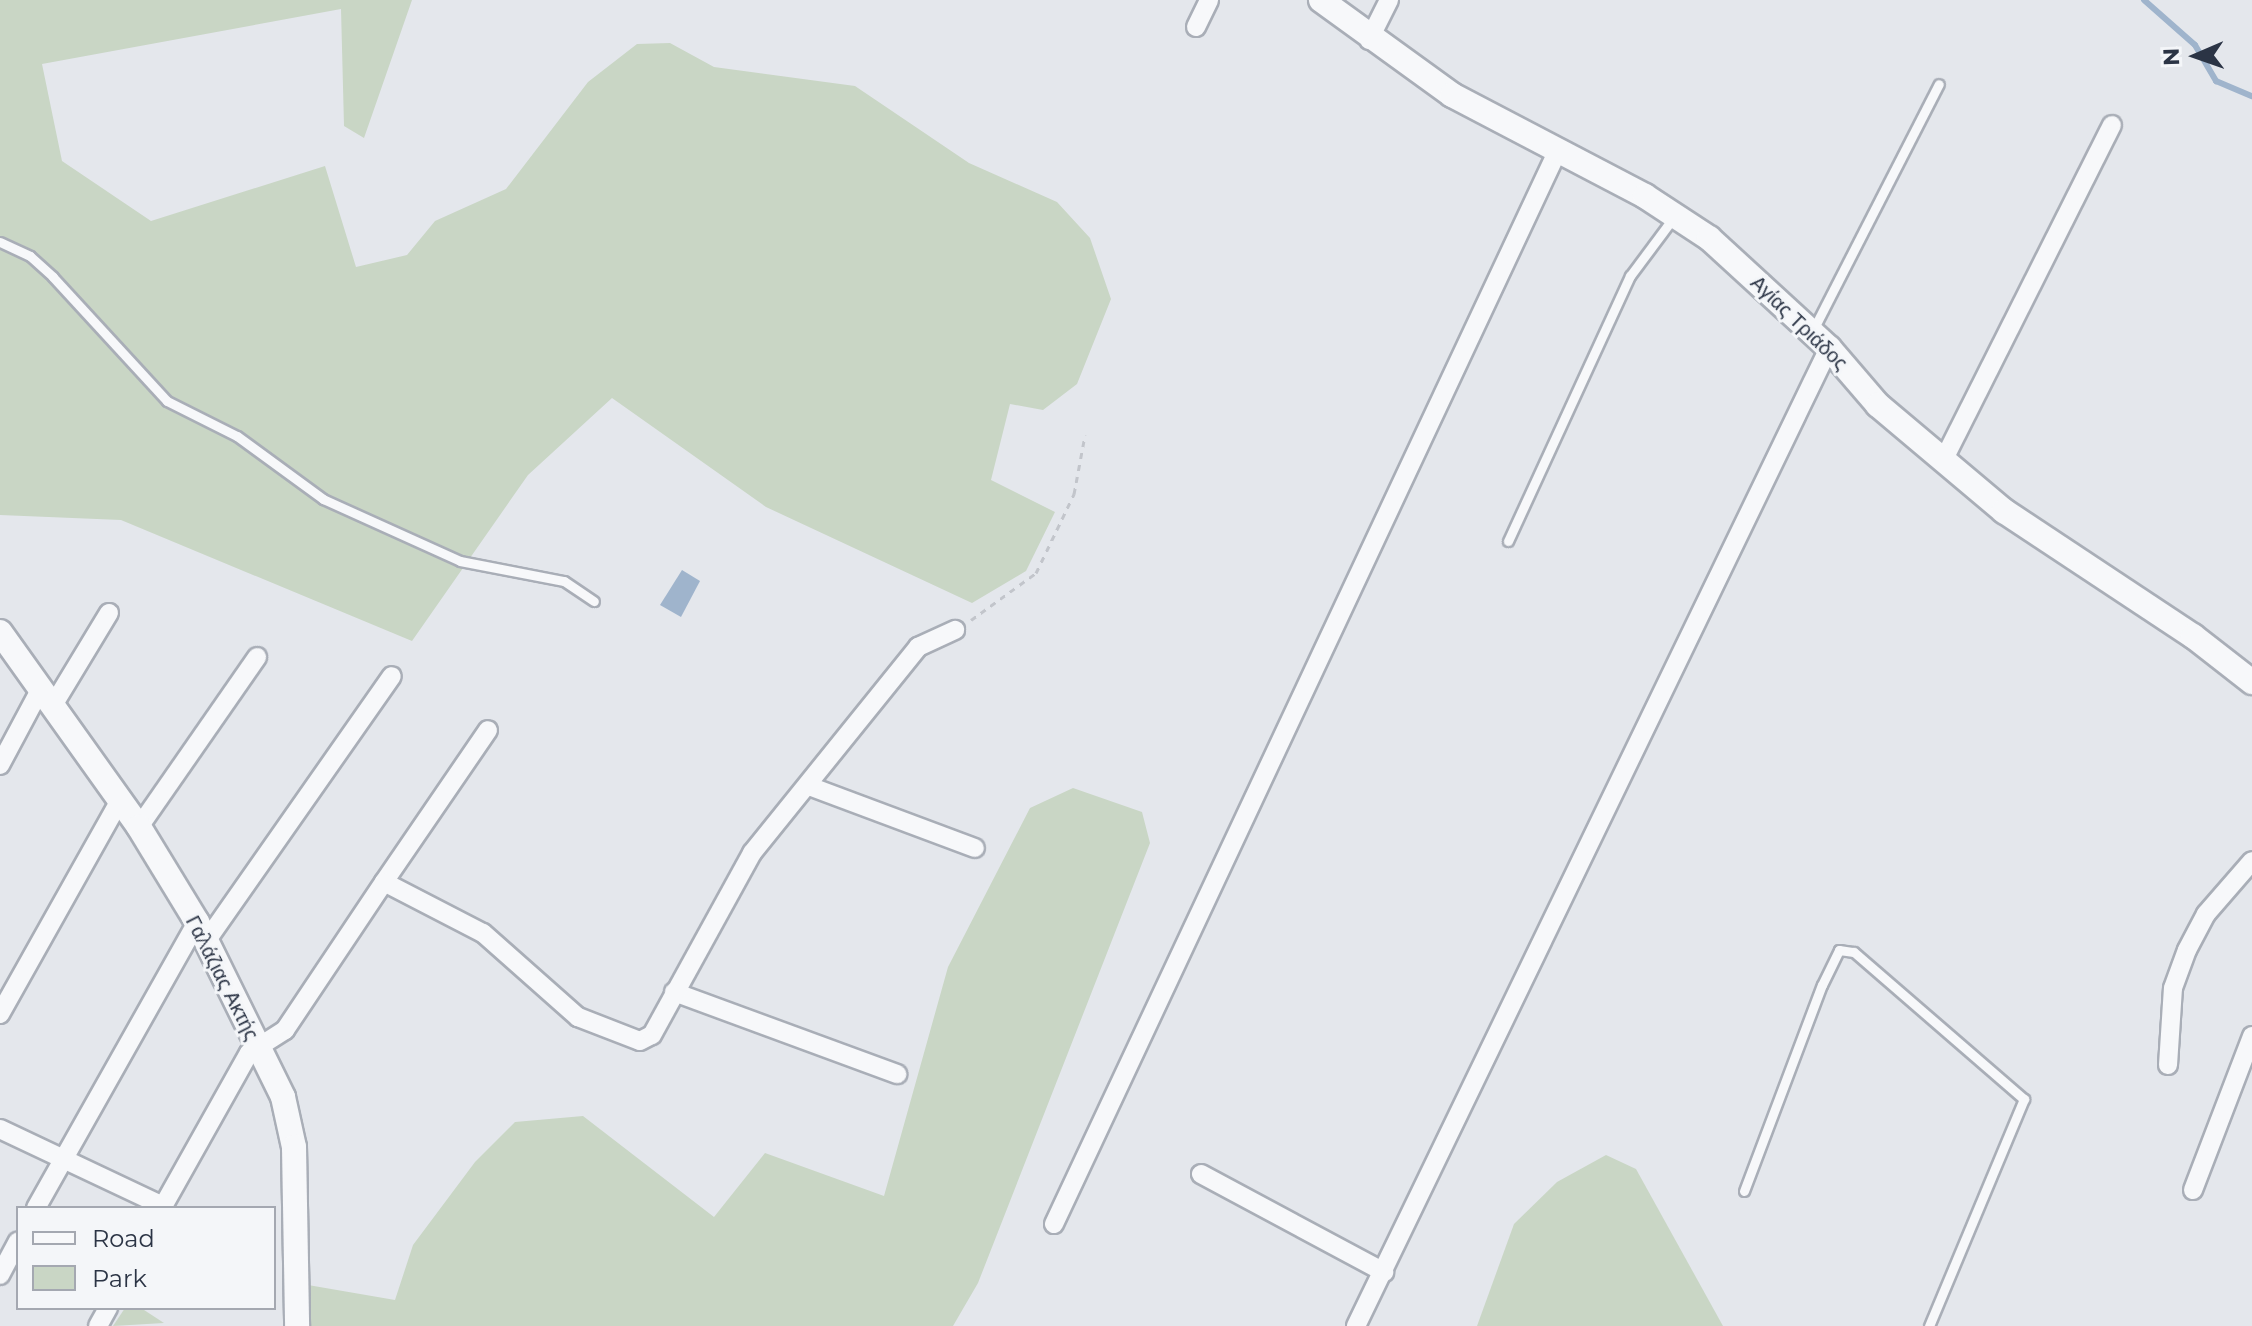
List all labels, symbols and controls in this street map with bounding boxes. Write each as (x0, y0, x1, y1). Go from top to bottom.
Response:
north arrow (2156, 16, 2236, 96)
text: N (2158, 47, 2185, 66)
street label: Αγίας Τριάδος (1746, 271, 1852, 375)
street label: Γαλάζιας Ακτής (180, 912, 264, 1044)
legend (16, 1206, 276, 1310)
text: Road (92, 1224, 155, 1253)
text: Park (92, 1264, 147, 1293)

